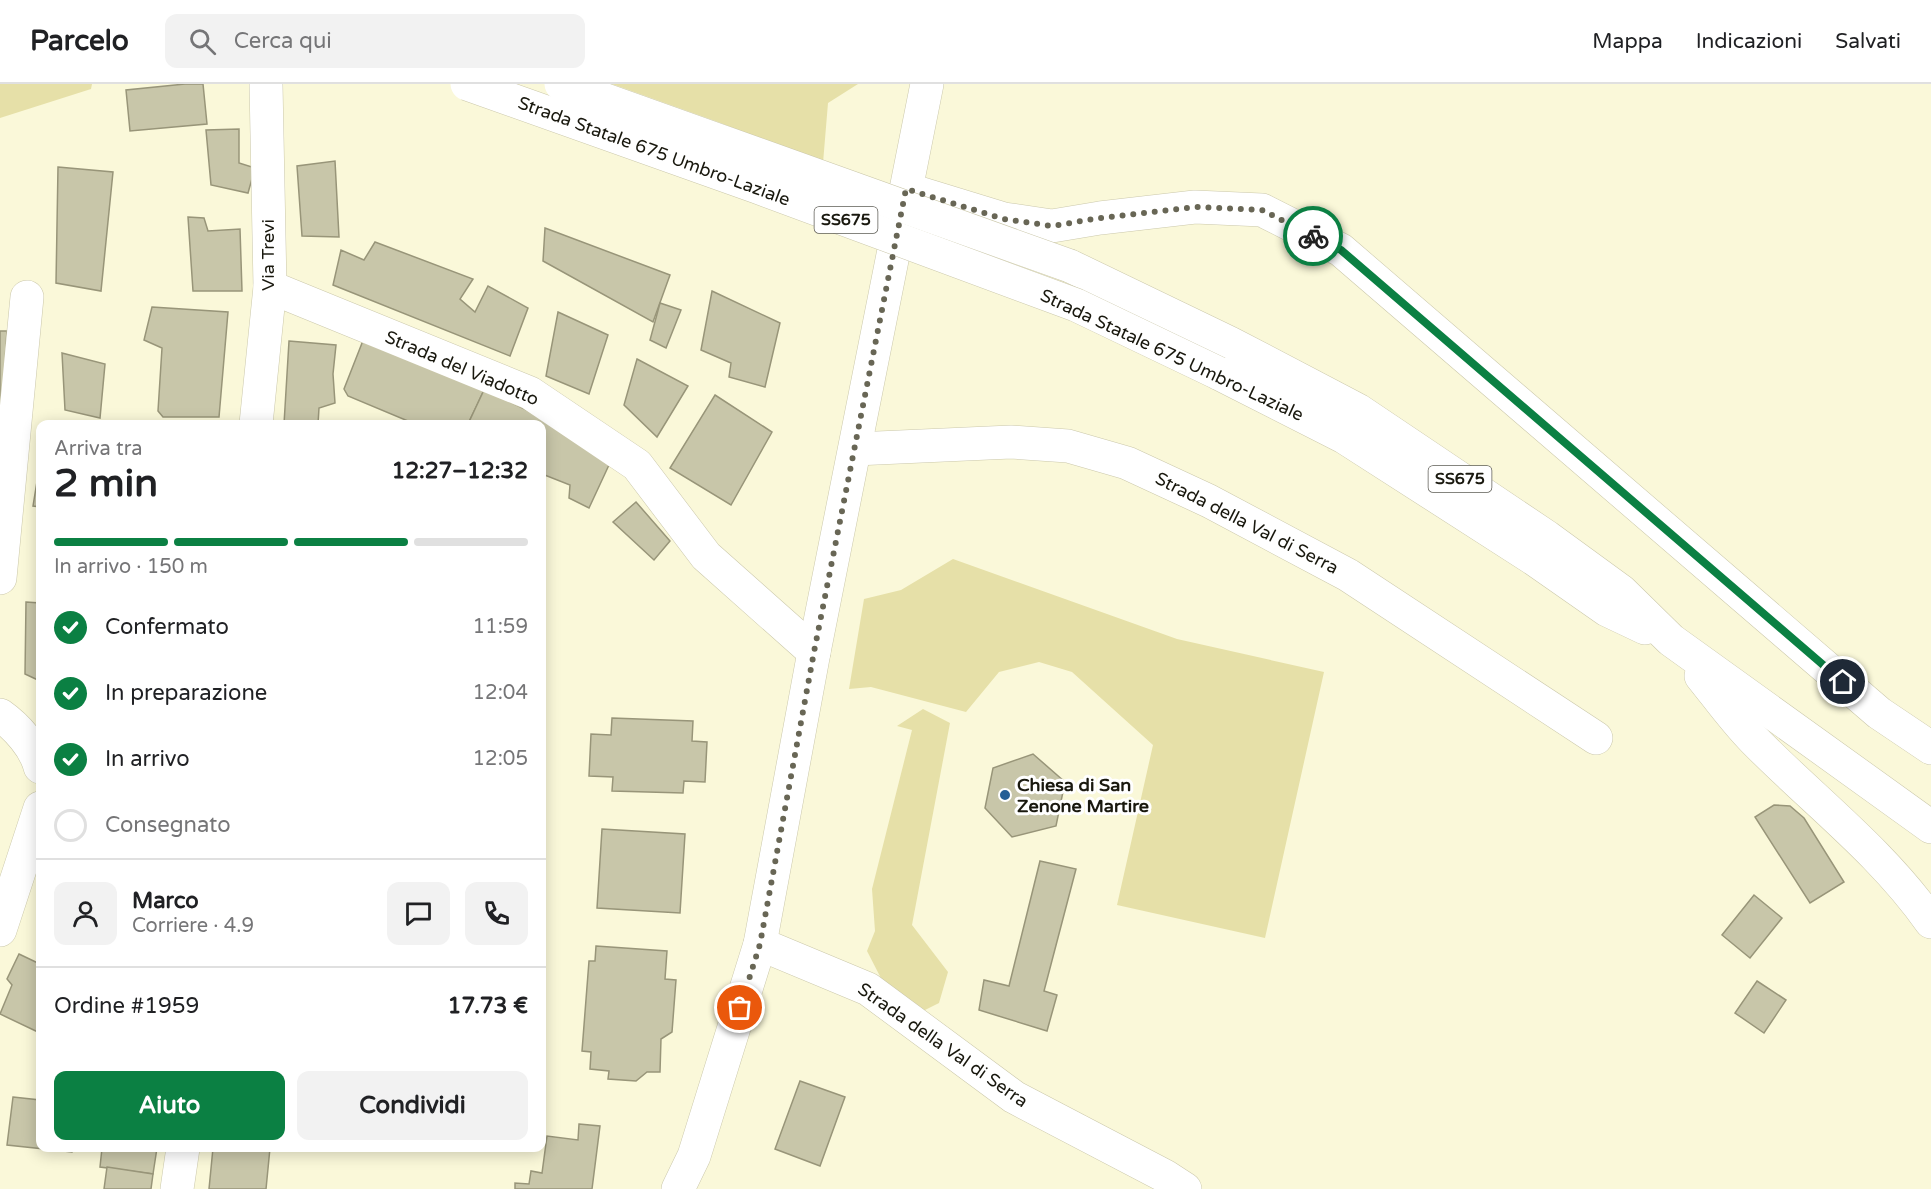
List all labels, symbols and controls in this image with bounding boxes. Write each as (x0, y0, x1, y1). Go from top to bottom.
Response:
search box (165, 14, 585, 68)
text: Parcelo (30, 24, 129, 58)
icon: search (186, 25, 219, 58)
text: Cerca qui (234, 28, 332, 54)
text: Mappa (1592, 29, 1663, 54)
text: Indicazioni (1696, 29, 1802, 54)
text: Salvati (1835, 29, 1901, 54)
street label: Strada Statale 675 Umbro-Laziale (515, 91, 793, 211)
courier (1283, 206, 1343, 266)
road number: SS675 (814, 207, 878, 233)
street label: Via Trevi (257, 219, 279, 291)
icon: bike (1297, 220, 1330, 253)
street label: Strada Statale 675 Umbro-Laziale (1037, 284, 1307, 426)
street label: Strada del Viadotto (382, 326, 542, 410)
text: Arriva tra (54, 437, 143, 461)
text: 12:27–12:32 (391, 458, 528, 484)
text: 2 min (54, 460, 158, 507)
road number: SS675 (1428, 466, 1492, 492)
street label: Strada della Val di Serra (1152, 467, 1342, 579)
text: In arrivo · 150 m (54, 555, 208, 579)
icon: check (54, 611, 87, 644)
text: Confermato (105, 614, 229, 640)
text: 11:59 (473, 615, 528, 639)
pin (1817, 656, 1868, 707)
icon: home (1826, 665, 1859, 698)
icon: check (54, 677, 87, 710)
text: In preparazione (105, 680, 267, 706)
text: 12:04 (473, 681, 528, 705)
icon: check (54, 743, 87, 776)
text: In arrivo (105, 746, 190, 772)
text: 12:05 (473, 747, 528, 771)
place label: Chiesa di San Zenone Martire (1017, 774, 1149, 817)
marker: Chiesa di San Zenone Martire (998, 788, 1012, 802)
text: Consegnato (105, 812, 231, 838)
button: person (54, 882, 117, 945)
button: chat (387, 882, 450, 945)
button: phone (465, 882, 528, 945)
text: Marco (132, 888, 199, 914)
text: Corriere · 4.9 (132, 914, 254, 938)
street label: Strada della Val di Serra (854, 978, 1032, 1112)
pin (714, 982, 765, 1033)
icon: bag (723, 991, 756, 1024)
text: Ordine #1959 (54, 993, 199, 1019)
text: 17.73 € (448, 993, 528, 1019)
button: Aiuto (54, 1071, 285, 1140)
button: Condividi (297, 1071, 528, 1140)

